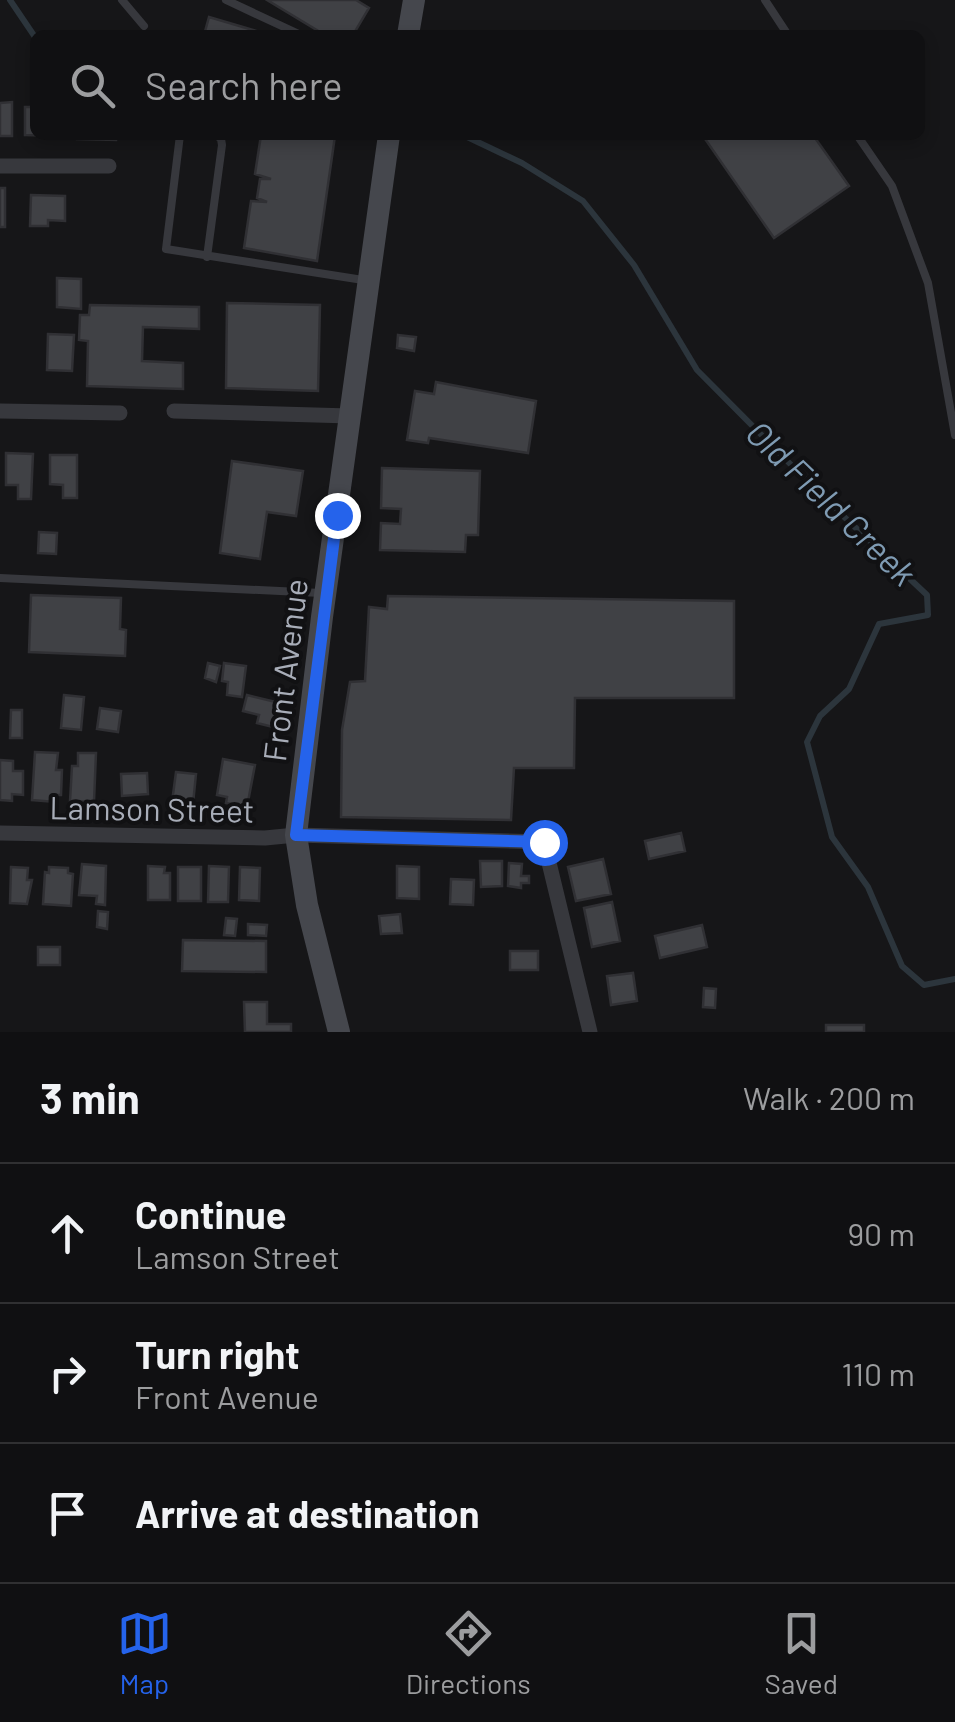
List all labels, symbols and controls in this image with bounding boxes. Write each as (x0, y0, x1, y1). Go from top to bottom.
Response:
search box (30, 30, 925, 140)
icon: search (65, 58, 120, 113)
text: Search here (145, 62, 343, 108)
water label: Old Field Creek (739, 411, 925, 593)
route end (315, 493, 361, 539)
street label: Front Avenue (254, 577, 314, 763)
street label: Lamson Street (49, 787, 255, 829)
route start (522, 820, 568, 866)
text: 3 min (40, 1072, 140, 1122)
text: Walk · 200 m (743, 1078, 915, 1116)
text: Continue (135, 1191, 286, 1237)
icon: ahead (40, 1206, 95, 1261)
text: 90 m (847, 1214, 915, 1252)
text: Lamson Street (135, 1237, 340, 1275)
text: Turn right (135, 1331, 300, 1377)
icon: right (40, 1346, 95, 1401)
text: 110 m (842, 1354, 915, 1392)
text: Front Avenue (135, 1377, 319, 1415)
icon: arrive (40, 1486, 95, 1541)
text: Arrive at destination (135, 1490, 480, 1536)
tab: Map (117, 1606, 172, 1700)
tab: Directions (406, 1606, 531, 1700)
tab: Saved (765, 1606, 838, 1700)

